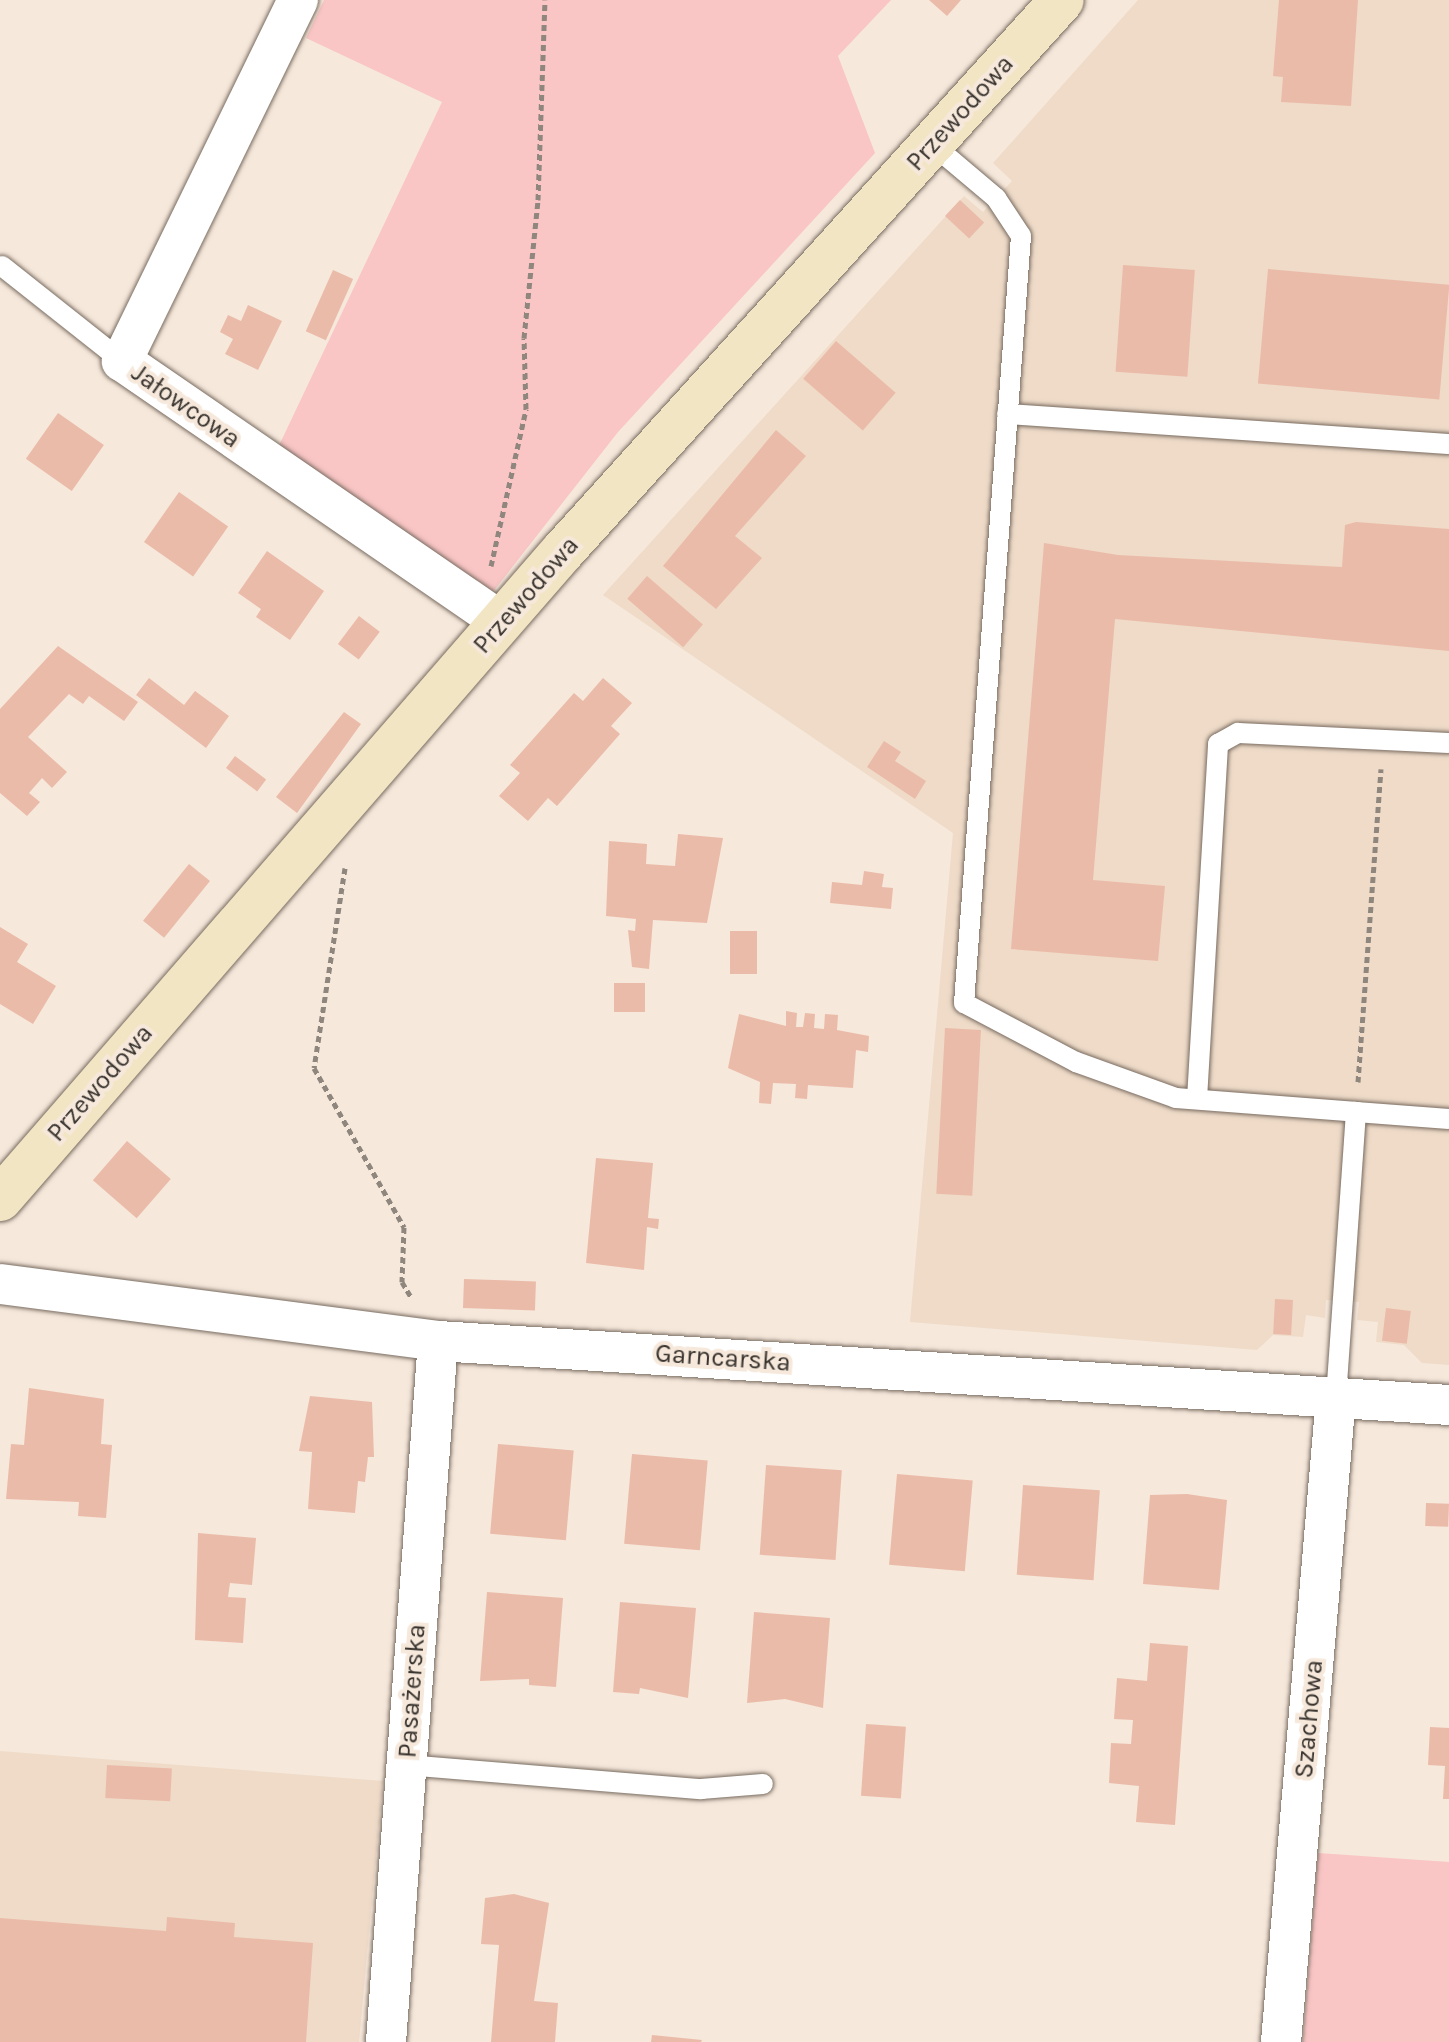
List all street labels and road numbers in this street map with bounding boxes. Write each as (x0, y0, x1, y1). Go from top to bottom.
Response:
street label: Przewodowa (900, 49, 1020, 177)
street label: Jałowcowa (125, 357, 247, 455)
street label: Przewodowa (467, 530, 585, 660)
street label: Przewodowa (41, 1018, 159, 1148)
street label: Garncarska (654, 1338, 792, 1378)
street label: Pasażerska (392, 1623, 432, 1759)
street label: Szachowa (1288, 1658, 1330, 1780)

